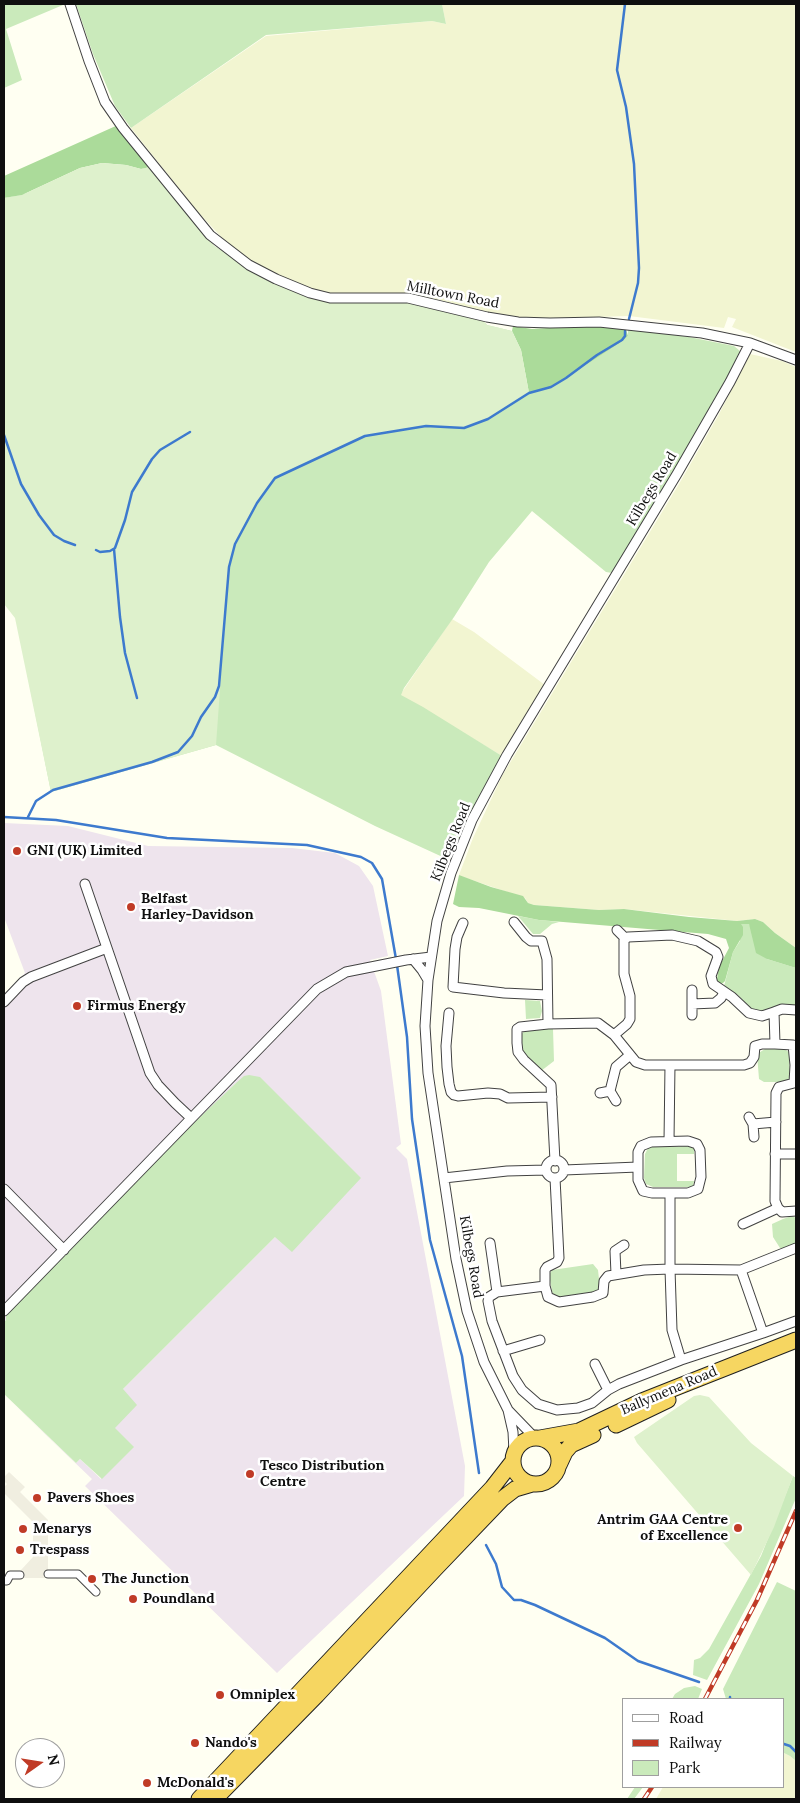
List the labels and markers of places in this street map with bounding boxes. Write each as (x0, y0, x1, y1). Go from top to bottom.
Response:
place label: GNI (UK) Limited (27, 843, 142, 859)
marker: GNI (UK) Limited (11, 845, 23, 857)
place label: Belfast Harley-Davidson (141, 891, 254, 924)
marker: Belfast Harley-Davidson (125, 901, 137, 913)
place label: Firmus Energy (87, 998, 186, 1014)
marker: Firmus Energy (71, 1000, 83, 1012)
place label: Tesco Distribution Centre (260, 1458, 384, 1490)
marker: Tesco Distribution Centre (244, 1468, 256, 1480)
place label: Pavers Shoes (47, 1490, 134, 1506)
marker: Pavers Shoes (31, 1492, 43, 1504)
place label: Antrim GAA Centre of Excellence (597, 1512, 728, 1544)
place label: Menarys (33, 1521, 91, 1537)
marker: Antrim GAA Centre of Excellence (732, 1522, 744, 1534)
marker: Menarys (17, 1523, 29, 1535)
place label: Trespass (30, 1542, 89, 1558)
marker: Trespass (14, 1544, 26, 1556)
place label: The Junction (102, 1571, 189, 1587)
marker: The Junction (86, 1573, 98, 1585)
place label: Poundland (143, 1591, 215, 1607)
marker: Poundland (127, 1593, 139, 1605)
place label: Omniplex (230, 1687, 295, 1703)
marker: Omniplex (214, 1689, 226, 1701)
place label: Nando's (205, 1735, 257, 1751)
marker: Nando's (189, 1737, 201, 1749)
place label: McDonald's (157, 1775, 234, 1791)
marker: McDonald's (141, 1777, 153, 1789)

